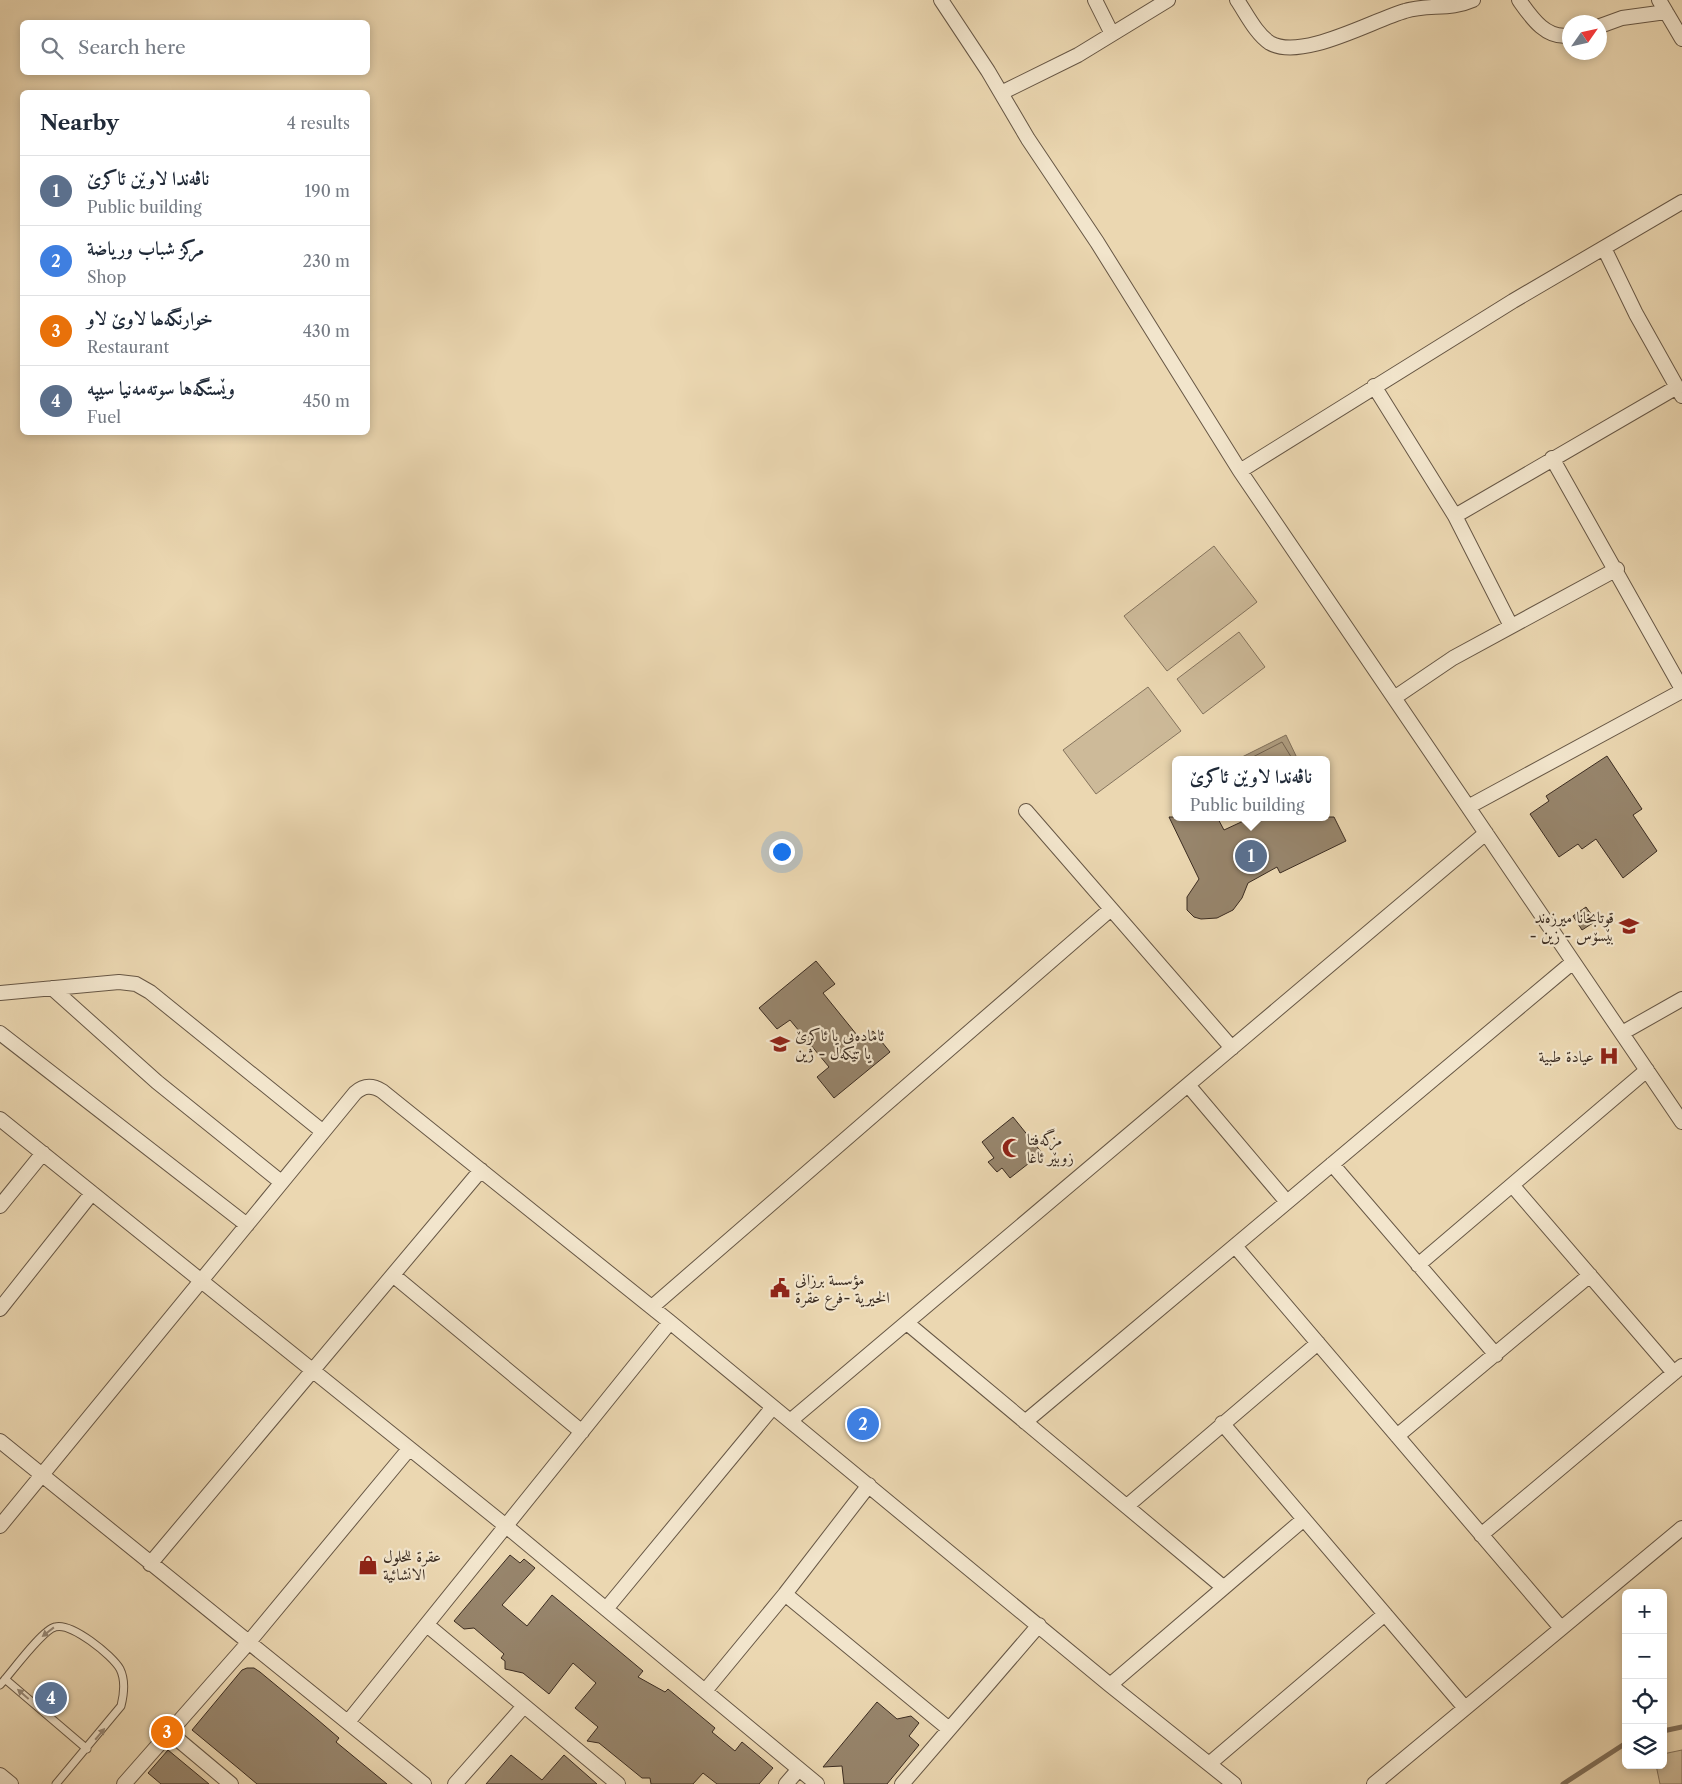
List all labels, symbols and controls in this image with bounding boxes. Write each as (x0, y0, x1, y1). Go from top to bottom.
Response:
north arrow (1562, 15, 1607, 60)
search box (20, 20, 370, 75)
icon: search (38, 34, 66, 62)
text: Search here (78, 36, 186, 59)
text: Nearby (40, 110, 119, 135)
text: 4 results (287, 113, 350, 133)
text: ناڤەندا لاوێن ئاکرێ (87, 167, 209, 190)
text: 1 (52, 181, 60, 201)
text: 190 m (305, 181, 350, 201)
text: Public building (87, 197, 202, 217)
text: مركز شباب ورياضة (87, 237, 204, 260)
text: 2 (51, 251, 61, 271)
text: 230 m (303, 251, 350, 271)
text: Shop (87, 267, 126, 287)
text: خوارنگەھا لاوێ لاو (87, 307, 213, 330)
text: 3 (51, 321, 61, 341)
text: 430 m (303, 321, 350, 341)
text: Restaurant (87, 337, 169, 357)
text: وێستگەها سوتەمەنیا سیپە (87, 377, 235, 400)
text: 4 (51, 391, 61, 411)
text: 450 m (303, 391, 350, 411)
text: Fuel (87, 407, 121, 427)
popup (1172, 756, 1330, 821)
text: ناڤەندا لاوێن ئاکرێ (1190, 765, 1312, 788)
text: Public building (1190, 795, 1304, 815)
pin: 1 (1235, 837, 1267, 875)
your location (769, 839, 795, 865)
place label: قوتابخانا میرزەند - بێسۆس - زین (1529, 907, 1614, 946)
school or university icon: قوتابخانا میرزەند - بێسۆس - زین (1618, 915, 1640, 937)
place label: ئامادەیی یا ئاکرێ یا تێکەل - ژین (795, 1025, 885, 1064)
school or university icon: ئامادەیی یا ئاکرێ یا تێکەل - ژین (769, 1033, 791, 1055)
hospital icon: عيادة طبية (1598, 1045, 1620, 1067)
place label: عيادة طبية (1538, 1046, 1594, 1066)
place label: مزگەفتا زوبێر ئاغا (1027, 1128, 1074, 1167)
mosque icon: مزگەفتا زوبێر ئاغا (1001, 1137, 1023, 1159)
place label: مؤسسة برزانى الخيرية -فرع عقرة (795, 1269, 890, 1311)
public building icon: مؤسسة برزانى الخيرية -فرع عقرة (769, 1277, 791, 1299)
pin: 2 (847, 1405, 879, 1443)
place label: عقرة للحلول الانشائیة (383, 1546, 441, 1584)
shop icon: عقرة للحلول الانشائیة (357, 1554, 379, 1576)
map controls (1622, 1589, 1667, 1769)
button: + (1622, 1589, 1667, 1634)
one-way arrow (41, 1627, 55, 1637)
button: − (1622, 1634, 1667, 1679)
pin: 4 (35, 1679, 67, 1717)
button: locate (1622, 1679, 1667, 1724)
one-way arrow (18, 1688, 30, 1700)
pin: 3 (151, 1713, 183, 1751)
button: layers (1622, 1724, 1667, 1769)
one-way arrow (94, 1727, 105, 1740)

